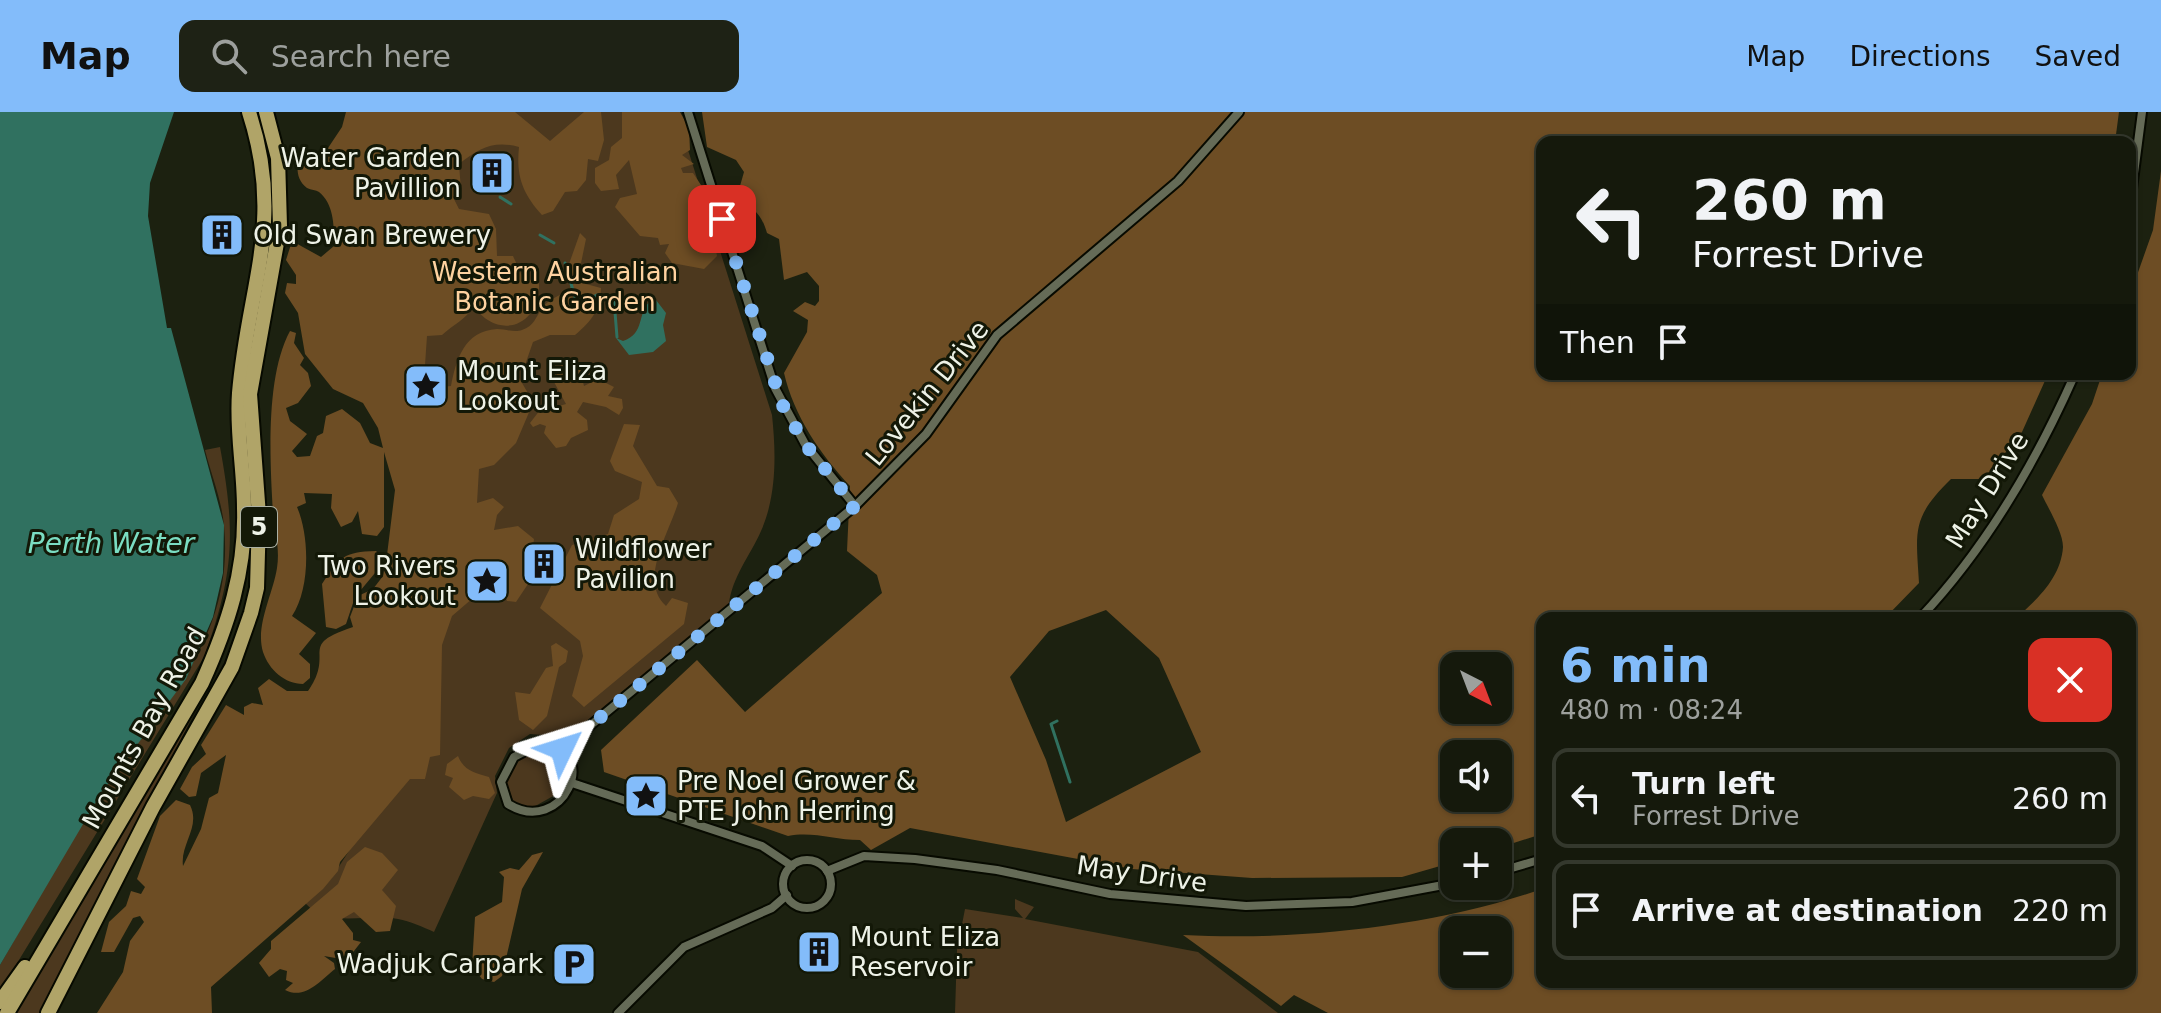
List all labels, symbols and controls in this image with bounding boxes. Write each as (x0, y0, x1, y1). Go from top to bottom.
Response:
search box (179, 20, 739, 92)
text: Map (40, 34, 131, 78)
icon: search (207, 34, 251, 78)
text: Search here (271, 39, 451, 74)
text: Map (1746, 40, 1805, 73)
text: Directions (1849, 40, 1990, 73)
text: Saved (2034, 40, 2121, 73)
place label: Water Garden Pavillion (281, 143, 461, 203)
building icon: Water Garden Pavillion (468, 149, 516, 197)
text: 260 m (1692, 167, 1887, 232)
icon: left (1560, 168, 1664, 272)
pin (688, 185, 756, 253)
icon: arrive (700, 197, 744, 241)
building icon: Old Swan Brewery (198, 211, 246, 259)
place label: Old Swan Brewery (253, 220, 491, 250)
text: Forrest Drive (1692, 234, 1924, 275)
park label: Western Australian Botanic Garden (432, 257, 678, 317)
street label: Lovekin Drive (859, 315, 995, 471)
icon: arrive (1651, 320, 1695, 364)
text: Then (1560, 325, 1635, 360)
place label: Mount Eliza Lookout (457, 356, 607, 416)
place icon: Mount Eliza Lookout (402, 362, 450, 410)
street label: May Drive (1939, 426, 2035, 554)
road number: 5 (241, 507, 277, 547)
water label: Perth Water (28, 527, 196, 560)
place label: Wildflower Pavilion (575, 534, 712, 594)
building icon: Wildflower Pavilion (520, 540, 568, 588)
place label: Two Rivers Lookout (317, 551, 456, 611)
place icon: Two Rivers Lookout (463, 557, 511, 605)
street label: Mounts Bay Road (76, 622, 212, 834)
text: 6 min (1560, 637, 1711, 693)
button: close (2028, 638, 2112, 722)
north arrow (1440, 652, 1512, 724)
map controls (1440, 652, 1512, 988)
text: 480 m · 08:24 (1560, 695, 1743, 725)
position arrow (520, 707, 604, 791)
button: sound (1440, 740, 1512, 812)
place label: Pre Noel Grower & PTE John Herring (677, 766, 916, 826)
text: Turn left (1632, 766, 1775, 801)
place icon: Pre Noel Grower & PTE John Herring (622, 772, 670, 820)
icon: left (1564, 776, 1608, 820)
text: 260 m (2012, 781, 2108, 816)
text: Forrest Drive (1632, 801, 1800, 831)
button: + (1440, 828, 1512, 900)
street label: May Drive (1075, 850, 1209, 898)
icon: arrive (1564, 888, 1608, 932)
text: Arrive at destination (1632, 893, 1983, 928)
text: 220 m (2012, 893, 2108, 928)
button: − (1440, 916, 1512, 988)
place label: Mount Eliza Reservoir (850, 922, 1000, 982)
building icon: Mount Eliza Reservoir (795, 928, 843, 976)
parking icon: Wadjuk Carpark (550, 940, 598, 988)
place label: Wadjuk Carpark (337, 949, 543, 979)

